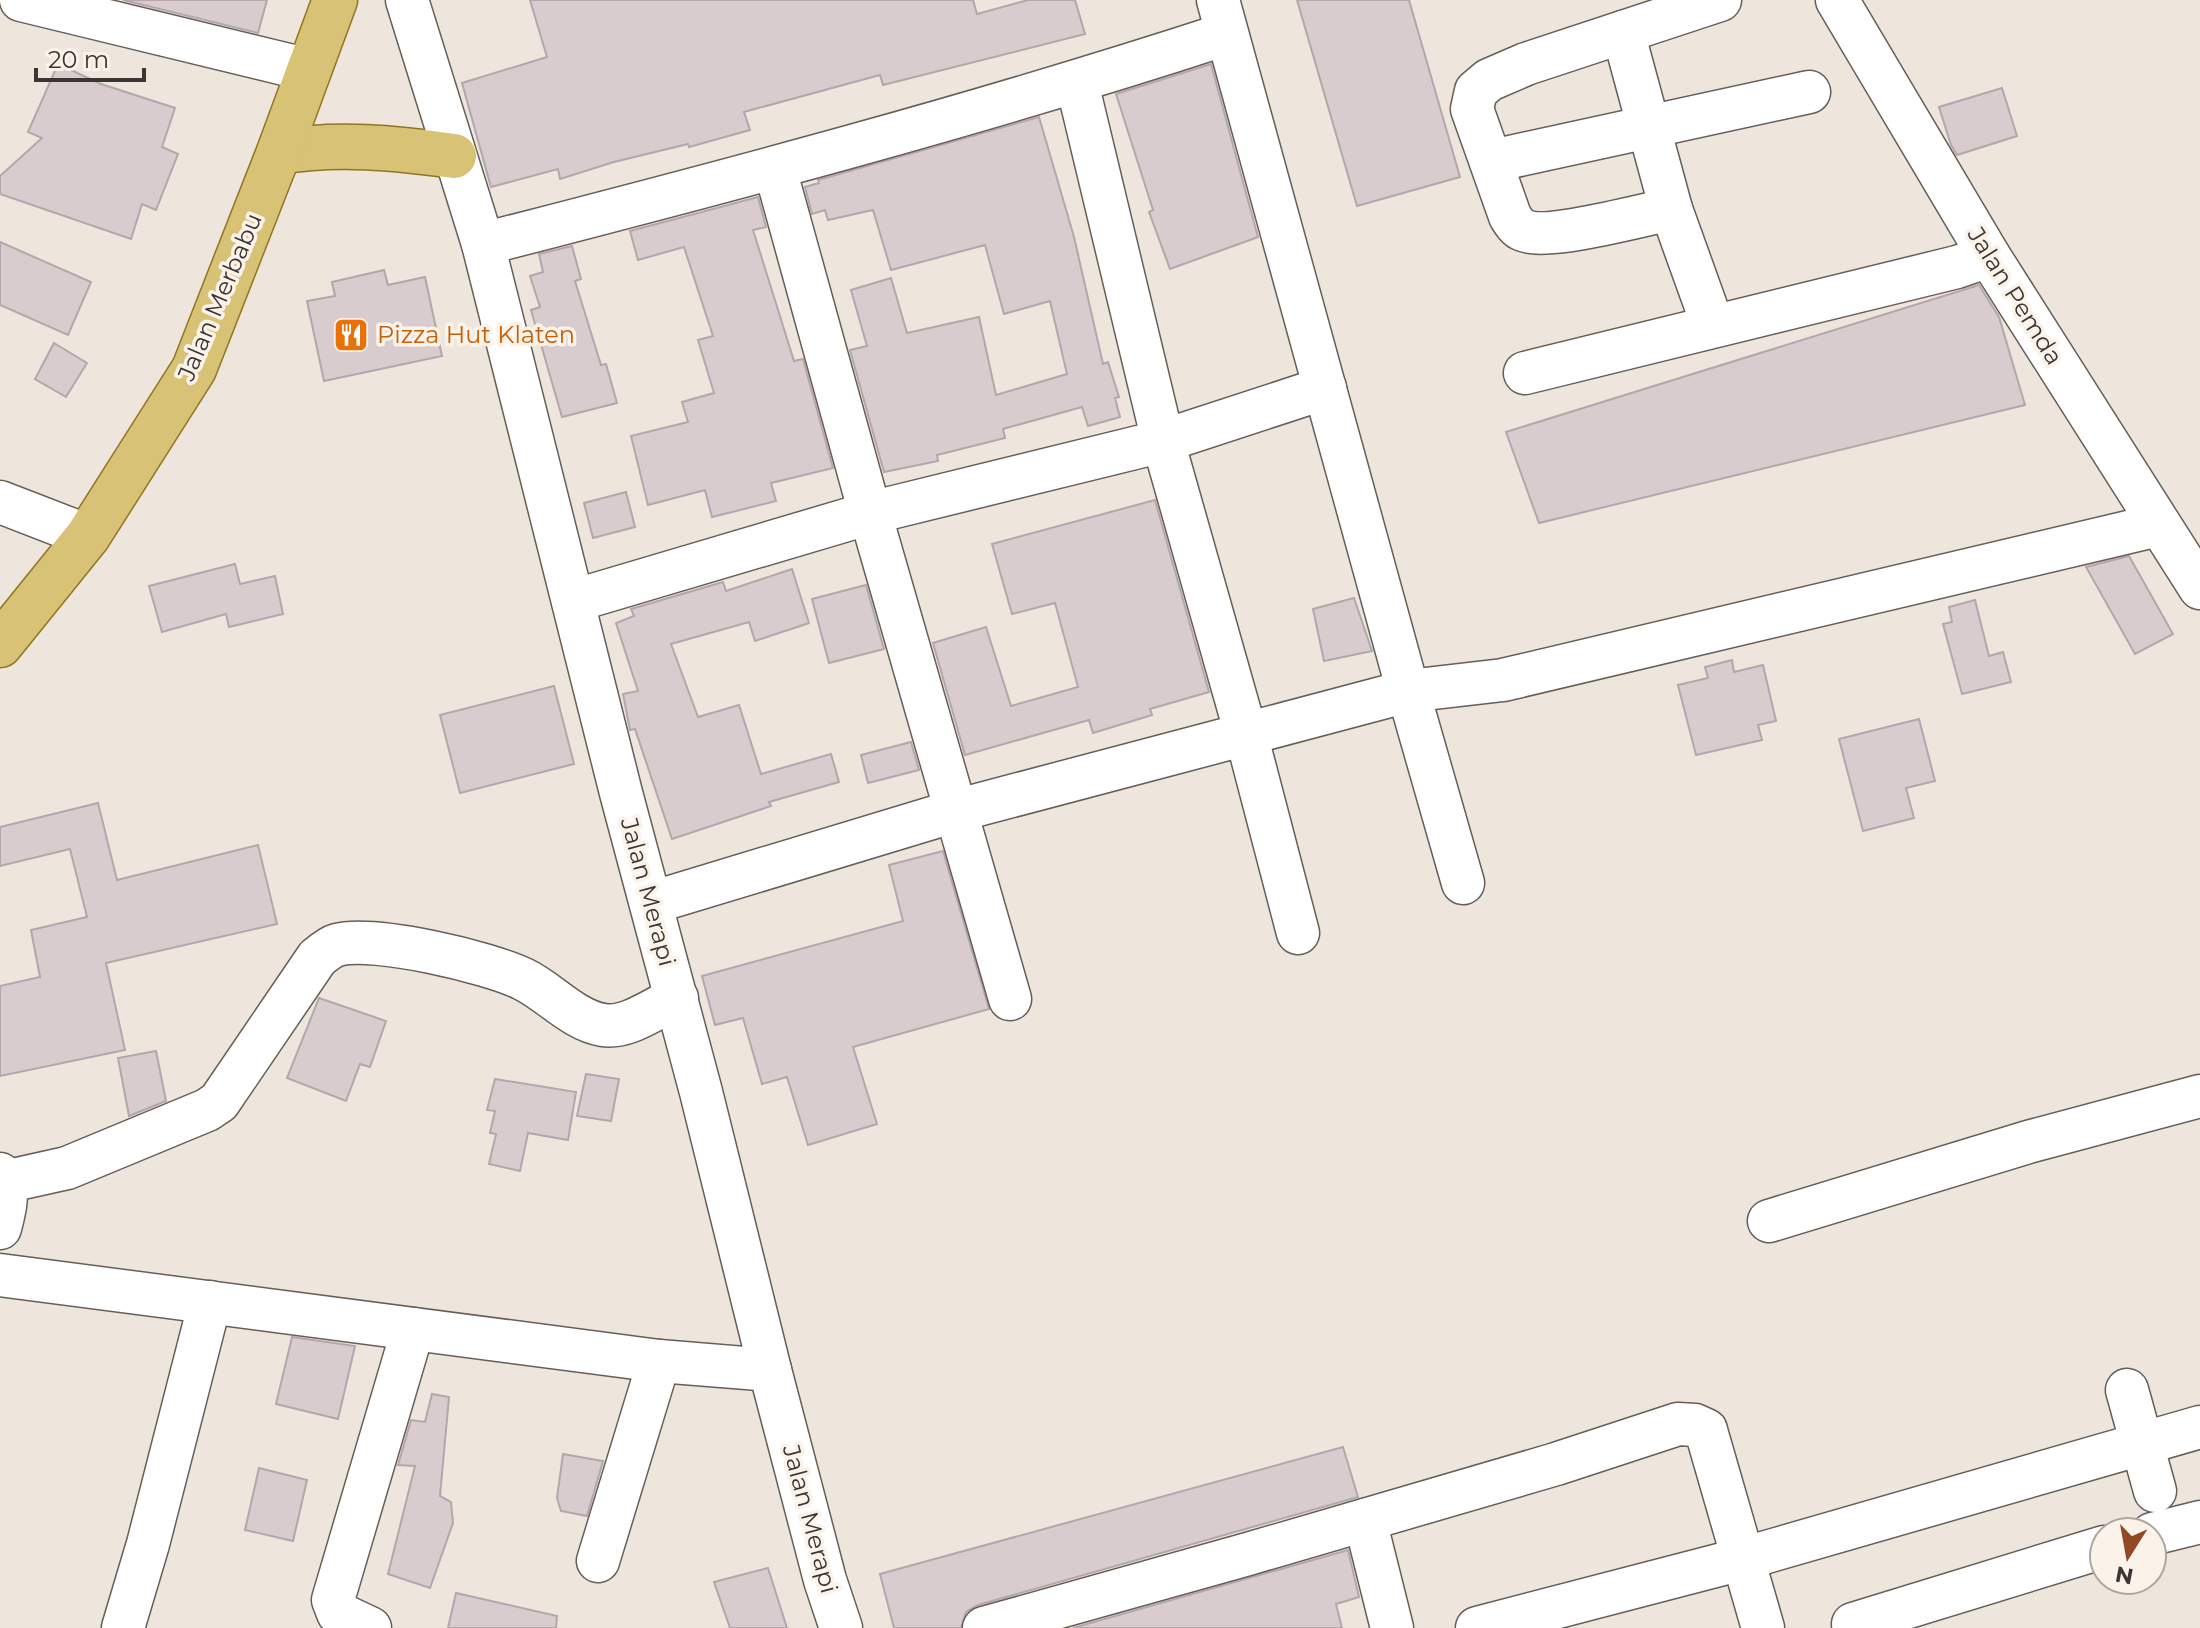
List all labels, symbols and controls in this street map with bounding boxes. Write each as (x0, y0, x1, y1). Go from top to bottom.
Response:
scale bar (36, 32, 144, 82)
text: 20 m (48, 45, 109, 74)
street label: Jalan Merbabu (171, 209, 268, 386)
street label: Jalan Pemda (1961, 221, 2069, 370)
restaurant icon: Pizza Hut Klaten (332, 316, 370, 354)
place label: Pizza Hut Klaten (377, 320, 575, 349)
street label: Jalan Merapi (615, 814, 682, 969)
street label: Jalan Merapi (777, 1441, 844, 1596)
north arrow (2088, 1516, 2168, 1596)
text: N (2113, 1560, 2136, 1590)

